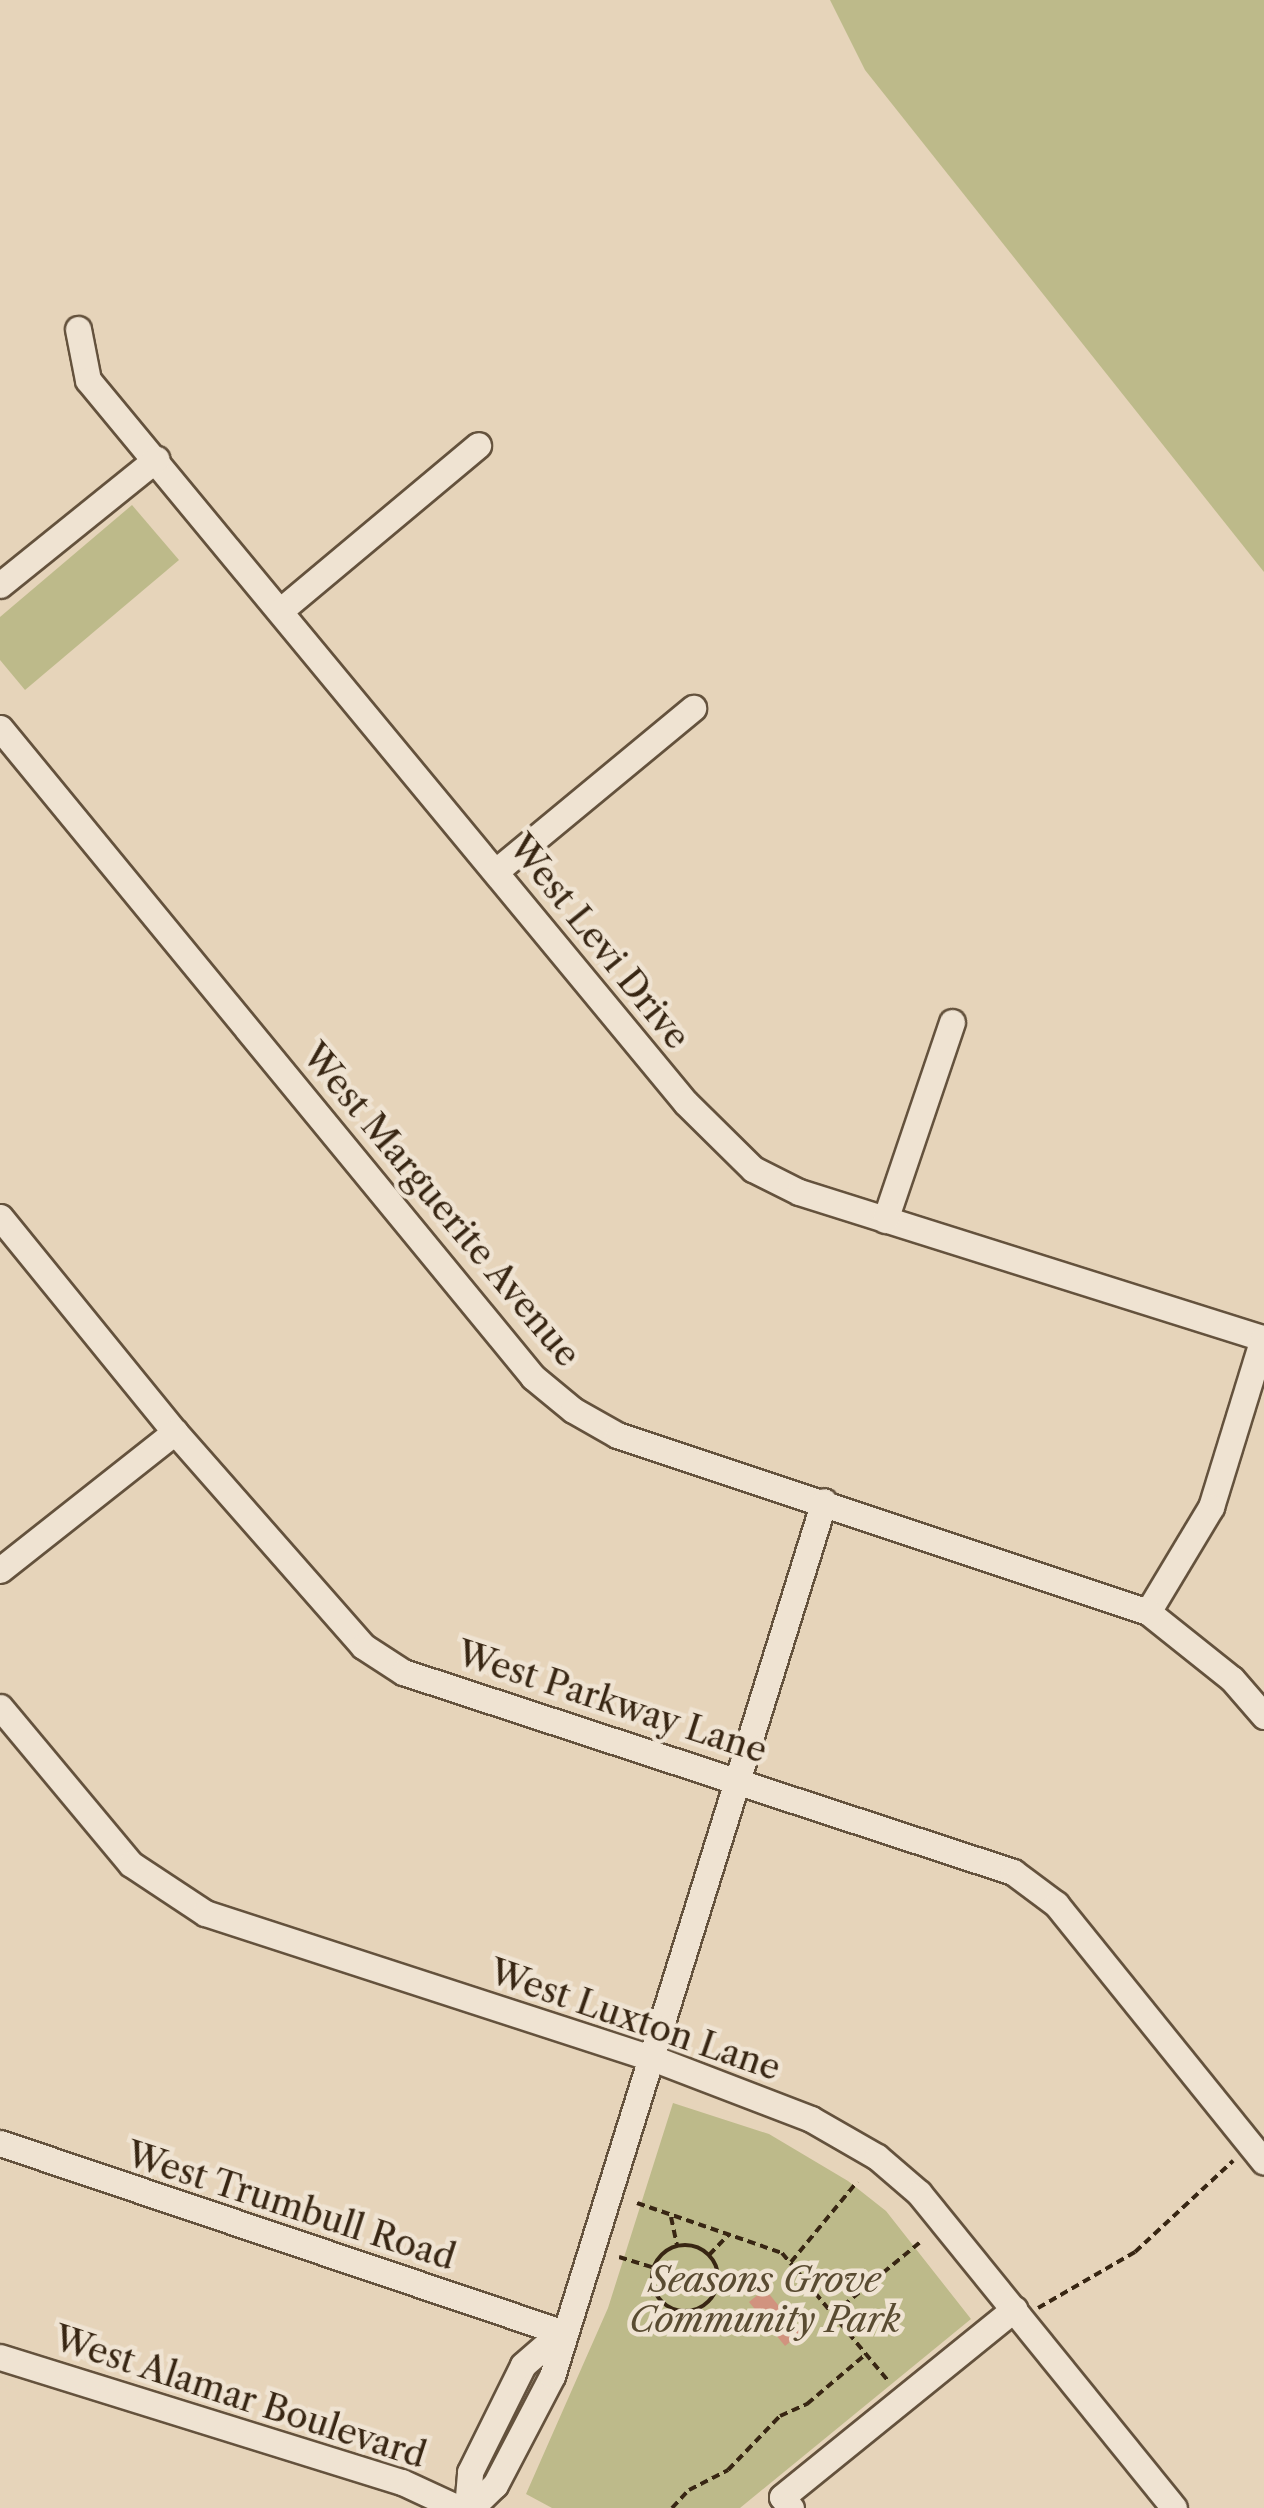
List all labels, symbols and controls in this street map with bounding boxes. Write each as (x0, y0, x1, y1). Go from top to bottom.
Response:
street label: West Levi Drive (500, 826, 698, 1058)
street label: West Marguerite Avenue (293, 1034, 589, 1376)
street label: West Parkway Lane (451, 1632, 773, 1772)
street label: West Luxton Lane (484, 1951, 786, 2089)
street label: West Trumbull Road (121, 2133, 461, 2279)
park label: Seasons Grove Community Park (629, 2259, 901, 2341)
street label: West Alamar Boulevard (48, 2317, 432, 2477)

